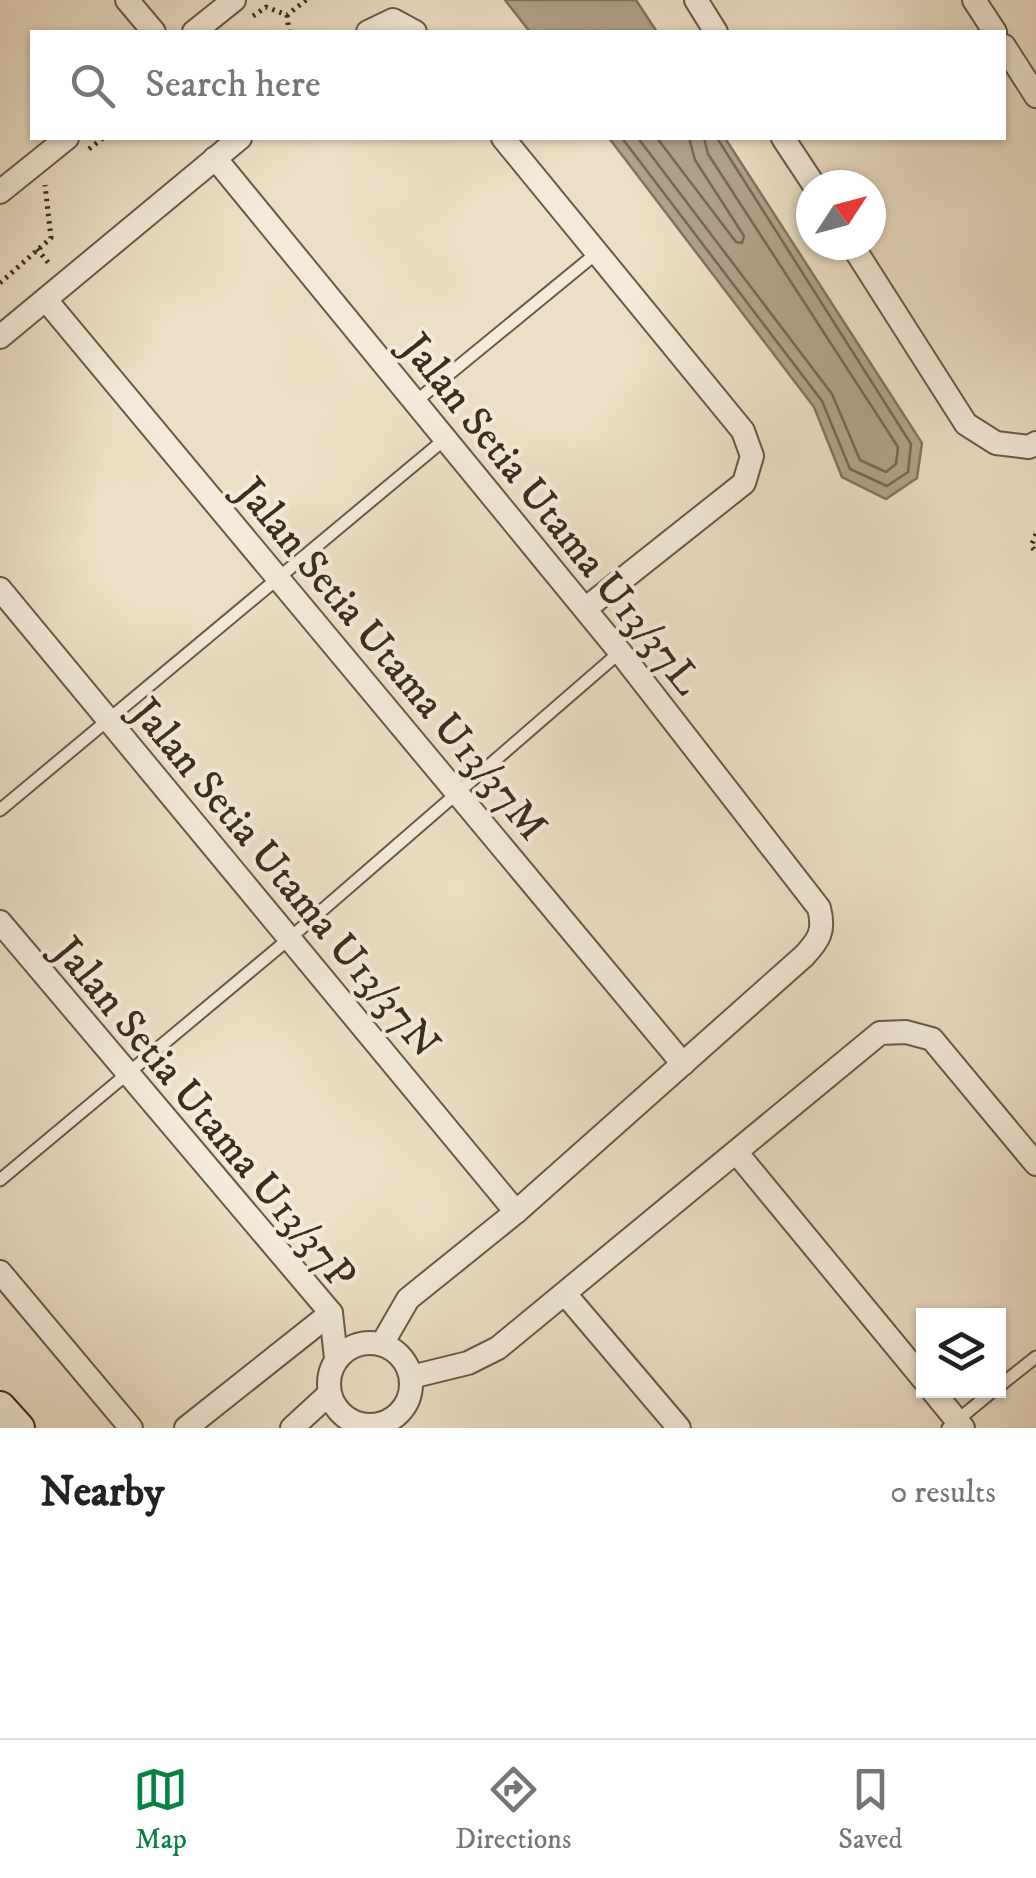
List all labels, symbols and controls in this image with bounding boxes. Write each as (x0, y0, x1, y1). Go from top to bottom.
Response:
search box (30, 30, 1006, 140)
icon: search (65, 58, 120, 113)
text: Search here (145, 61, 321, 109)
north arrow (796, 170, 886, 260)
street label: Jalan Setia Utama U13/37L (386, 321, 713, 706)
street label: Jalan Setia Utama U13/37M (221, 465, 558, 852)
street label: Jalan Setia Utama U13/37N (116, 685, 451, 1070)
street label: Jalan Setia Utama U13/37P (38, 924, 366, 1301)
map controls (916, 1308, 1006, 1398)
button: layers (916, 1308, 1006, 1398)
text: Nearby (40, 1467, 164, 1519)
text: 0 results (890, 1473, 996, 1513)
tab: Map (133, 1762, 188, 1857)
tab: Directions (455, 1762, 571, 1857)
tab: Saved (838, 1762, 903, 1857)

